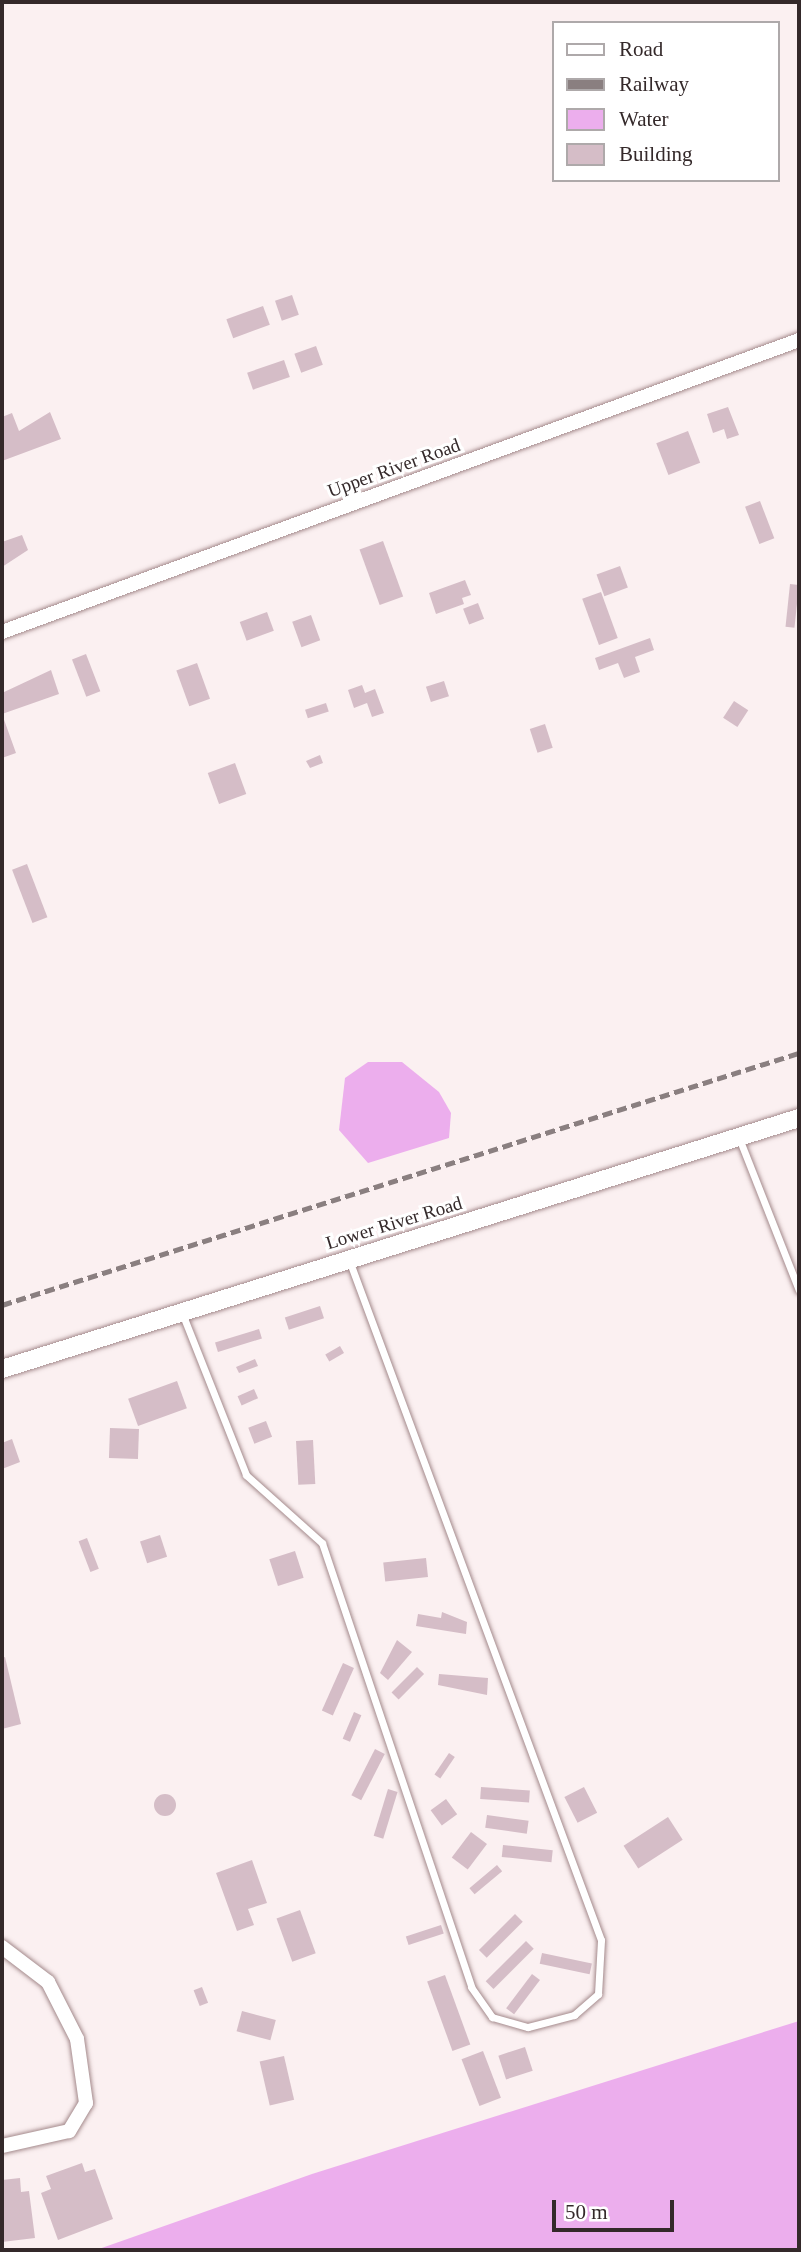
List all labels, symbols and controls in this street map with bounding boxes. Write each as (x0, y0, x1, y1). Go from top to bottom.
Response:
legend (552, 21, 780, 182)
text: Road (619, 37, 663, 61)
text: Railway (619, 72, 689, 96)
text: Water (619, 107, 669, 131)
text: Building (619, 142, 693, 166)
street label: Upper River Road (325, 433, 463, 503)
street label: Lower River Road (323, 1191, 465, 1255)
scale bar (556, 2186, 678, 2230)
text: 50 m (565, 2200, 608, 2224)

